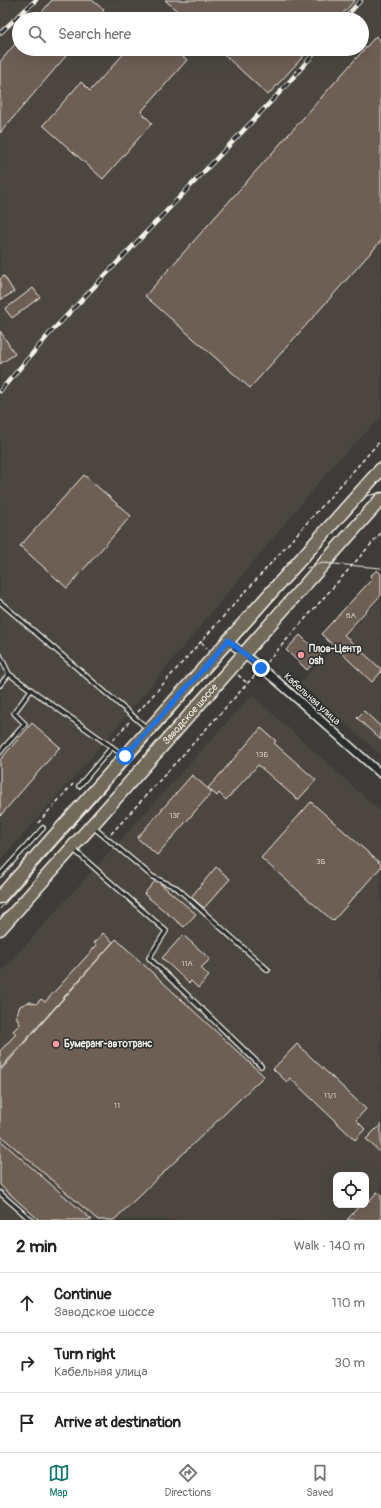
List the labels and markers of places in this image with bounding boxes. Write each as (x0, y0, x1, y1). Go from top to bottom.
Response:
place label: Плов-Центр osh (308, 643, 362, 667)
marker: Плов-Центр osh (296, 650, 306, 660)
place label: Бумеранг-автотранс (64, 1038, 152, 1050)
marker: Бумеранг-автотранс (51, 1039, 61, 1049)

